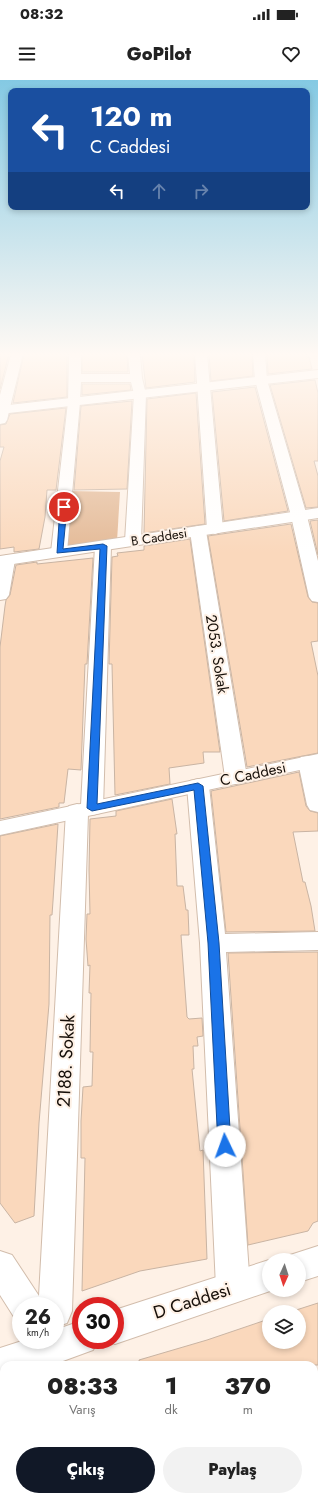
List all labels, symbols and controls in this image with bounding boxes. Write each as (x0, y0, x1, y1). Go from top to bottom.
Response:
text: 08:32 (20, 3, 63, 25)
text: GoPilot (127, 41, 191, 67)
icon: menu (16, 43, 38, 65)
icon: heart (280, 43, 302, 65)
text: 120 m (90, 96, 173, 137)
icon: left (24, 104, 76, 156)
text: C Caddesi (90, 134, 170, 160)
icon: left (106, 180, 128, 202)
icon: ahead (148, 180, 170, 202)
icon: right (190, 180, 212, 202)
pin (47, 490, 81, 524)
icon: arrive (53, 496, 75, 518)
street label: B Caddesi (130, 523, 188, 551)
street label: 2053. Sokak (200, 613, 234, 696)
street label: C Caddesi (218, 756, 288, 792)
street label: 2188. Sokak (51, 1014, 81, 1108)
position arrow (204, 1125, 246, 1167)
north arrow (262, 1253, 306, 1297)
map controls (262, 1253, 306, 1349)
street label: D Caddesi (150, 1276, 234, 1326)
speed limit sign: 30 (72, 1297, 124, 1349)
text: 26 (25, 1303, 51, 1332)
button: layers (262, 1305, 306, 1349)
text: km/h (27, 1325, 49, 1340)
text: 08:33 (47, 1368, 118, 1403)
text: 1 (165, 1368, 177, 1403)
text: 370 (225, 1368, 271, 1403)
text: Varış (69, 1400, 96, 1419)
text: dk (165, 1400, 178, 1419)
text: m (243, 1400, 253, 1419)
button: Çıkış (16, 1447, 155, 1493)
button: Paylaş (163, 1447, 302, 1493)

